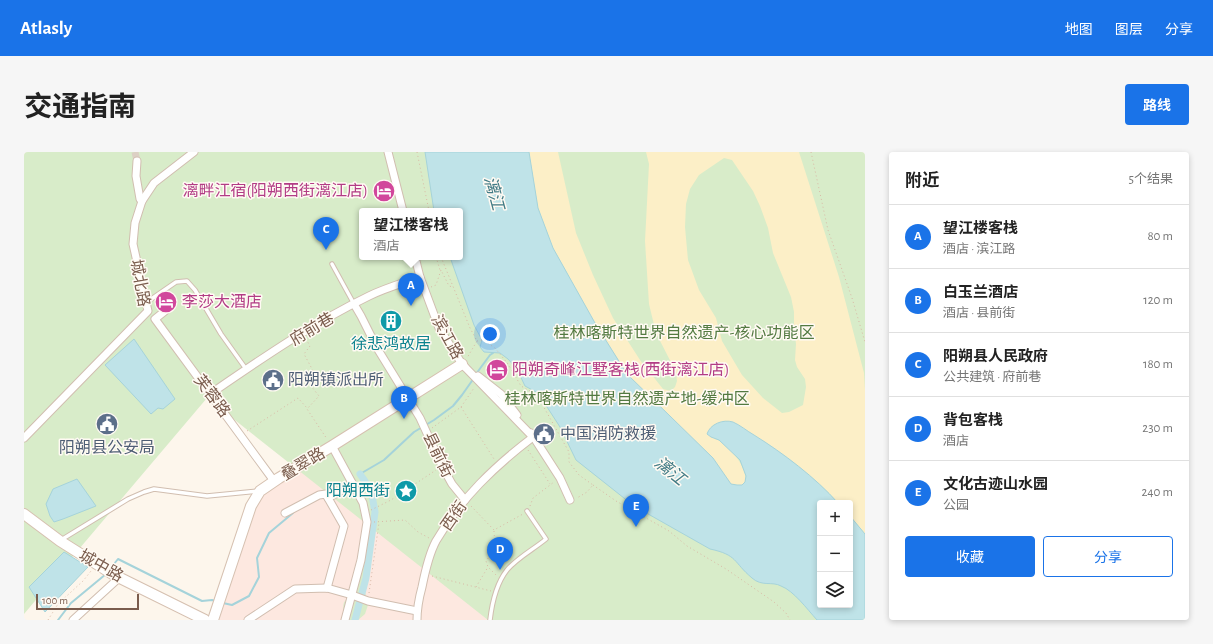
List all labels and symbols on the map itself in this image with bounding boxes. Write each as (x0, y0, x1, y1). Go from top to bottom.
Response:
water label: 漓江 (481, 174, 508, 214)
hotel icon: 漓畔江宿(阳朔西街漓江店) (371, 178, 397, 204)
place label: 漓畔江宿(阳朔西街漓江店) (182, 182, 368, 199)
pin: C (313, 217, 339, 250)
street label: 城北路 (128, 258, 153, 308)
pin: A (398, 273, 424, 306)
hotel icon: 李莎大酒店 (153, 289, 179, 315)
place label: 李莎大酒店 (182, 293, 262, 310)
building icon: 徐悲鸿故居 (378, 308, 404, 334)
street label: 府前巷 (287, 309, 337, 348)
street label: 滨江路 (428, 312, 467, 362)
your location (480, 324, 500, 344)
park label: 桂林喀斯特世界自然遗产-核心功能区 (554, 324, 814, 341)
place label: 徐悲鸿故居 (351, 335, 431, 352)
hotel icon: 阳朔奇峰江墅客栈(西街漓江店) (484, 357, 510, 383)
place label: 阳朔奇峰江墅客栈(西街漓江店) (512, 361, 730, 378)
public building icon: 阳朔镇派出所 (260, 367, 286, 393)
street label: 芙蓉路 (191, 371, 234, 420)
place label: 阳朔镇派出所 (288, 371, 384, 388)
pin: B (391, 386, 417, 419)
park label: 桂林喀斯特世界自然遗产地-缓冲区 (505, 390, 749, 407)
public building icon: 阳朔县公安局 (94, 411, 120, 437)
public building icon: 中国消防救援 (531, 421, 557, 447)
place label: 中国消防救援 (560, 425, 656, 442)
street label: 县前街 (420, 429, 457, 480)
place label: 阳朔县公安局 (59, 439, 155, 456)
street label: 叠翠路 (278, 444, 328, 483)
water label: 漓江 (651, 453, 691, 490)
place icon: 阳朔西街 (393, 478, 419, 504)
place label: 阳朔西街 (326, 482, 390, 499)
pin: E (623, 494, 649, 527)
street label: 西街 (437, 498, 470, 534)
pin: D (487, 537, 513, 570)
street label: 城中路 (76, 546, 126, 585)
scale bar (36, 592, 139, 611)

